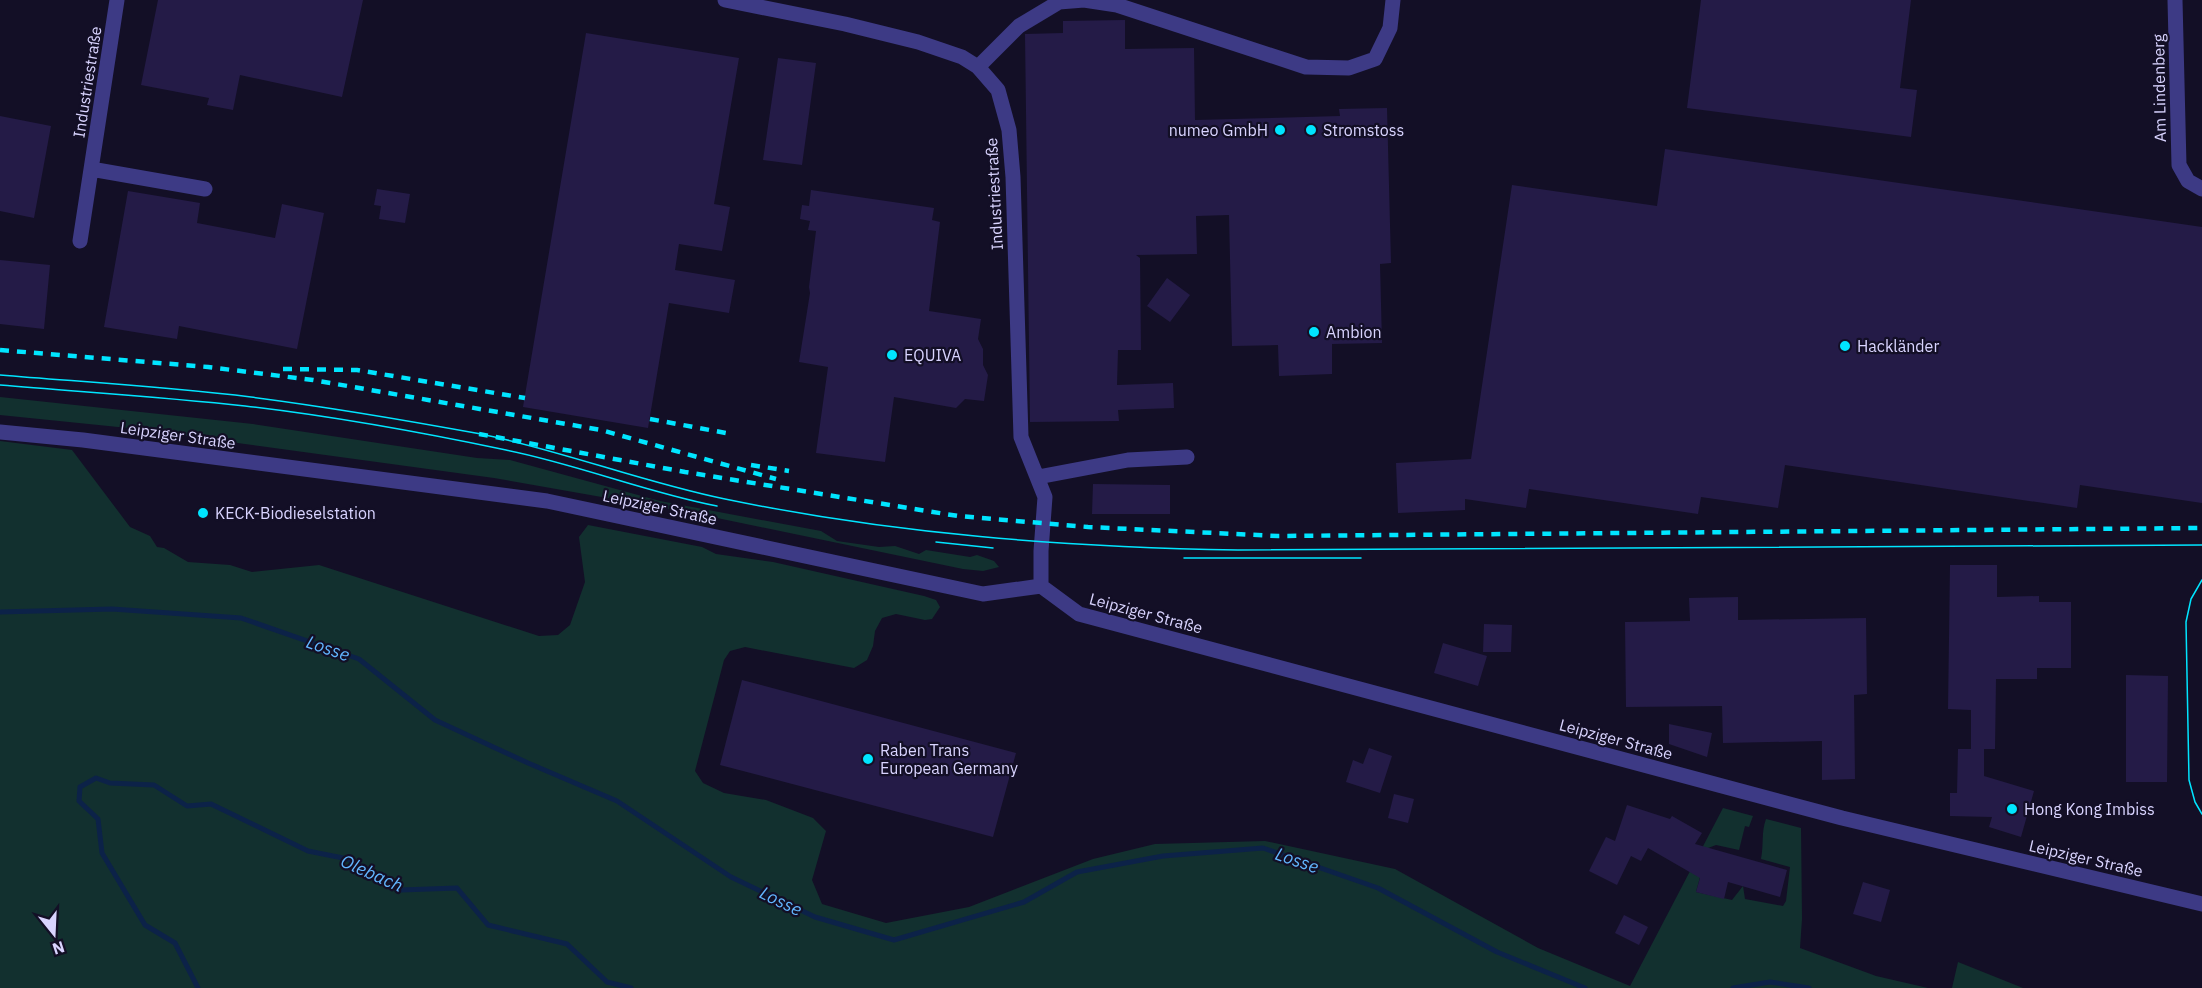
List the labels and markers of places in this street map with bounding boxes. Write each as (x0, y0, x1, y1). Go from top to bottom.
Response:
place label: numeo GmbH (1169, 120, 1268, 140)
place label: Stromstoss (1323, 120, 1404, 140)
marker: numeo GmbH (1273, 123, 1287, 137)
marker: Stromstoss (1304, 123, 1318, 137)
place label: Ambion (1326, 322, 1382, 342)
marker: Ambion (1307, 325, 1321, 339)
place label: Hackländer (1857, 336, 1939, 356)
marker: Hackländer (1838, 339, 1852, 353)
place label: EQUIVA (904, 345, 961, 365)
marker: EQUIVA (885, 348, 899, 362)
place label: KECK-Biodieselstation (215, 503, 376, 523)
marker: KECK-Biodieselstation (196, 506, 210, 520)
place label: Raben Trans European Germany (880, 740, 1018, 778)
marker: Raben Trans European Germany (861, 752, 875, 766)
place label: Hong Kong Imbiss (2024, 799, 2155, 819)
marker: Hong Kong Imbiss (2005, 802, 2019, 816)

